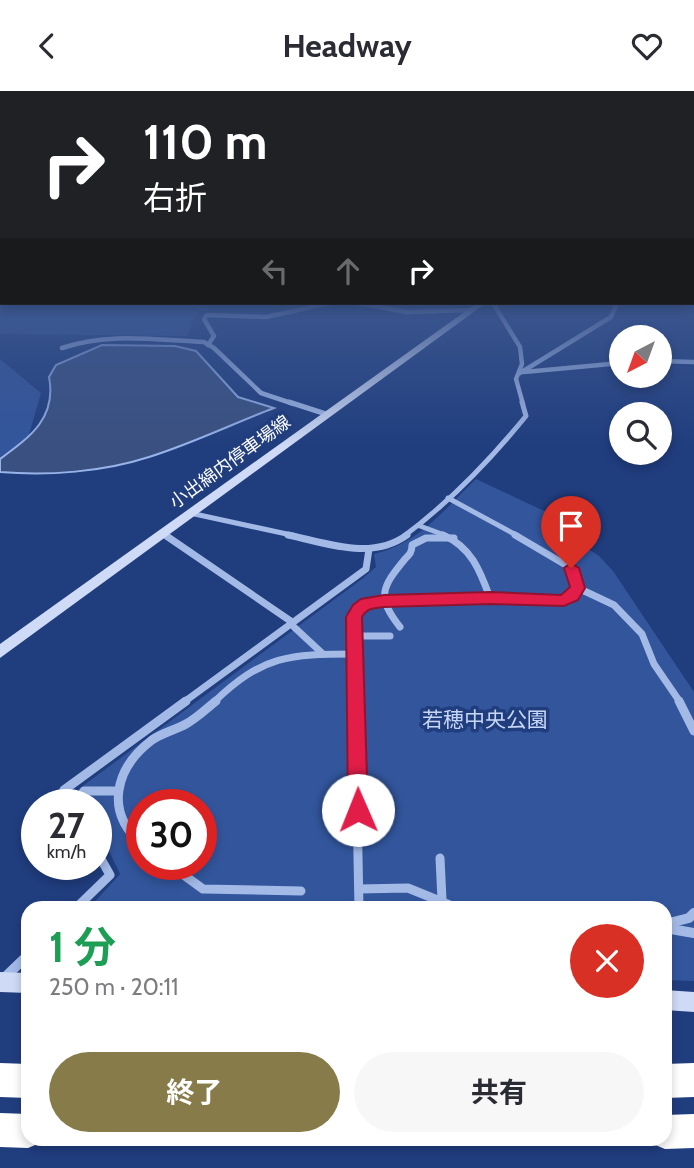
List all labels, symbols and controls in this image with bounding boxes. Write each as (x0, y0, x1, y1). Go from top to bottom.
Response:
text: Headway (282, 26, 412, 65)
icon: back (28, 27, 66, 65)
icon: heart (628, 27, 666, 65)
text: 110 m (143, 112, 267, 171)
icon: right (28, 119, 119, 210)
text: 右折 (143, 178, 207, 217)
icon: left (256, 252, 294, 290)
icon: ahead (329, 252, 367, 290)
icon: right (402, 252, 440, 290)
north arrow (609, 325, 672, 389)
map controls (609, 325, 672, 465)
button: search (609, 402, 672, 465)
street label: 小出綿内停車場線 (165, 411, 295, 513)
pin (541, 496, 601, 568)
icon: arrive (552, 507, 590, 545)
park label: 若穂中央公園 (422, 707, 548, 732)
position arrow (321, 773, 395, 847)
speed limit sign: 30 (126, 789, 217, 880)
text: 27 (48, 804, 85, 847)
text: km/h (47, 841, 86, 863)
text: 1 分 (49, 921, 116, 973)
button: close (570, 924, 644, 998)
text: 250 m · 20:11 (49, 973, 179, 1001)
button: 終了 (49, 1052, 340, 1132)
button: 共有 (354, 1052, 644, 1132)

